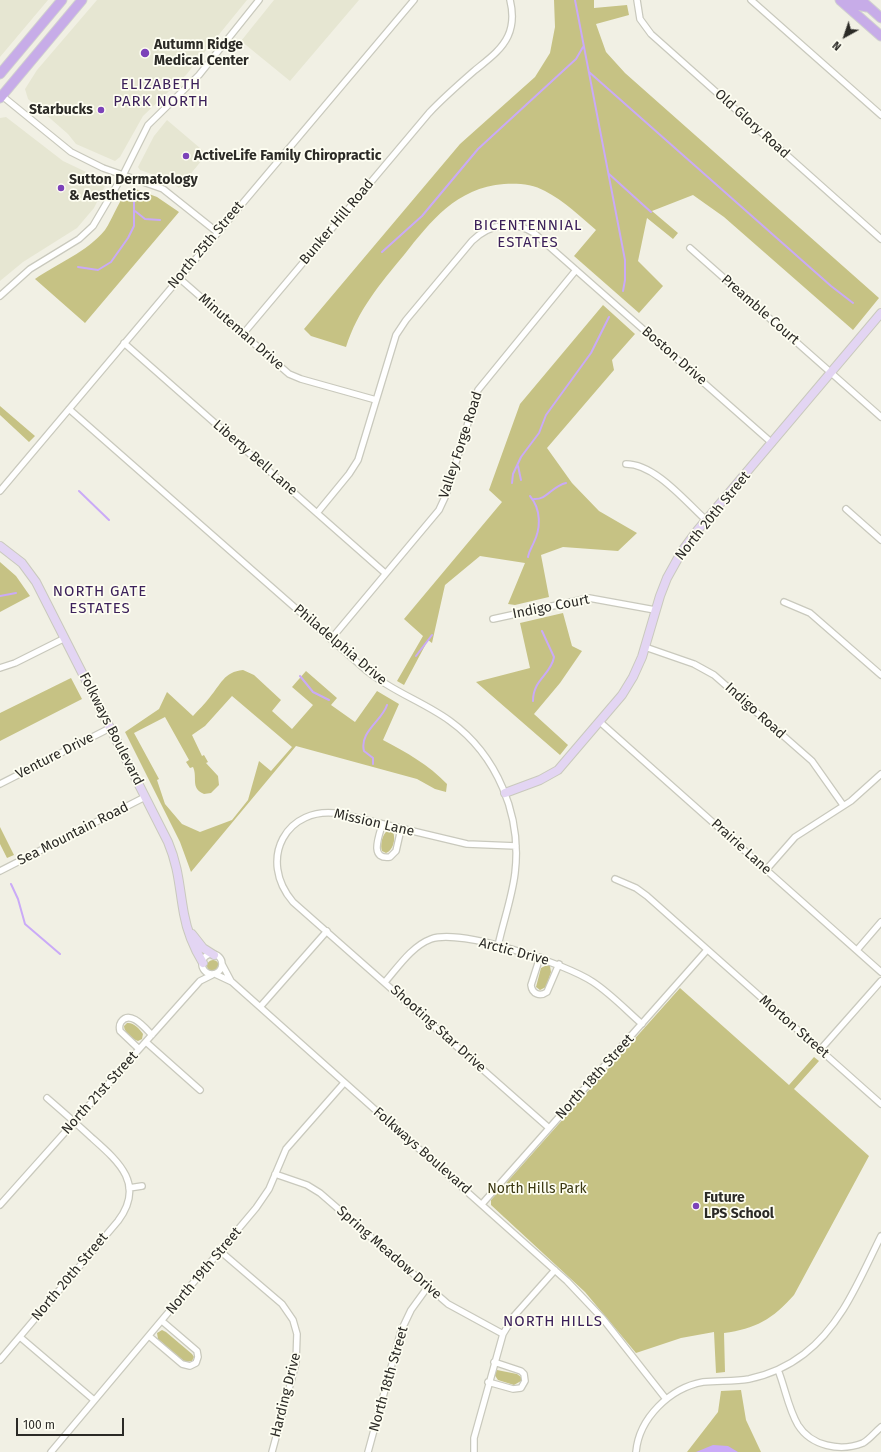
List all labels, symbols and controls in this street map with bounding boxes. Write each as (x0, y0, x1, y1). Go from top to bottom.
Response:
north arrow (825, 16, 865, 56)
place label: Autumn Ridge Medical Center (154, 37, 249, 70)
text: N (830, 38, 844, 53)
marker: Autumn Ridge Medical Center (139, 47, 151, 59)
district label: ELIZABETH PARK NORTH (113, 76, 209, 111)
street label: Old Glory Road (711, 86, 793, 162)
place label: Starbucks (29, 102, 93, 118)
marker: Starbucks (96, 105, 106, 115)
place label: ActiveLife Family Chiropractic (194, 148, 381, 164)
marker: ActiveLife Family Chiropractic (181, 151, 191, 161)
place label: Sutton Dermatology & Aesthetics (69, 172, 198, 204)
street label: Bunker Hill Road (296, 176, 378, 268)
marker: Sutton Dermatology & Aesthetics (56, 183, 66, 193)
street label: North 25th Street (165, 198, 247, 292)
district label: BICENTENNIAL ESTATES (474, 217, 582, 252)
street label: Preamble Court (718, 272, 802, 348)
street label: Minuteman Drive (195, 290, 287, 374)
street label: Boston Drive (638, 323, 710, 389)
street label: Valley Forge Road (436, 389, 486, 501)
street label: Liberty Bell Lane (209, 417, 301, 499)
street label: North 20th Street (672, 468, 754, 564)
district label: NORTH GATE ESTATES (53, 583, 147, 618)
street label: Indigo Court (511, 591, 591, 623)
street label: Philadelphia Drive (290, 601, 390, 689)
street label: Folkways Boulevard (75, 670, 147, 788)
street label: Indigo Road (721, 679, 789, 743)
street label: Venture Drive (13, 729, 97, 783)
street label: Sea Mountain Road (15, 799, 131, 869)
street label: Mission Lane (332, 806, 416, 840)
street label: Prairie Lane (707, 816, 775, 878)
street label: Arctic Drive (477, 935, 551, 969)
street label: Shooting Star Drive (387, 982, 489, 1076)
street label: Morton Street (756, 992, 832, 1062)
street label: North 18th Street (552, 1031, 638, 1123)
street label: North 21st Street (58, 1048, 142, 1138)
street label: Folkways Boulevard (370, 1104, 474, 1198)
park label: North Hills Park (487, 1181, 587, 1197)
place label: Future LPS School (704, 1190, 774, 1222)
marker: Future LPS School (691, 1201, 701, 1211)
street label: Spring Meadow Drive (333, 1203, 445, 1303)
street label: North 19th Street (163, 1224, 245, 1318)
street label: North 20th Street (28, 1230, 112, 1324)
district label: NORTH HILLS (503, 1313, 603, 1331)
street label: North 18th Street (366, 1324, 412, 1434)
street label: Harding Drive (267, 1351, 305, 1439)
scale bar (18, 1410, 126, 1436)
text: 100 m (23, 1418, 55, 1432)

